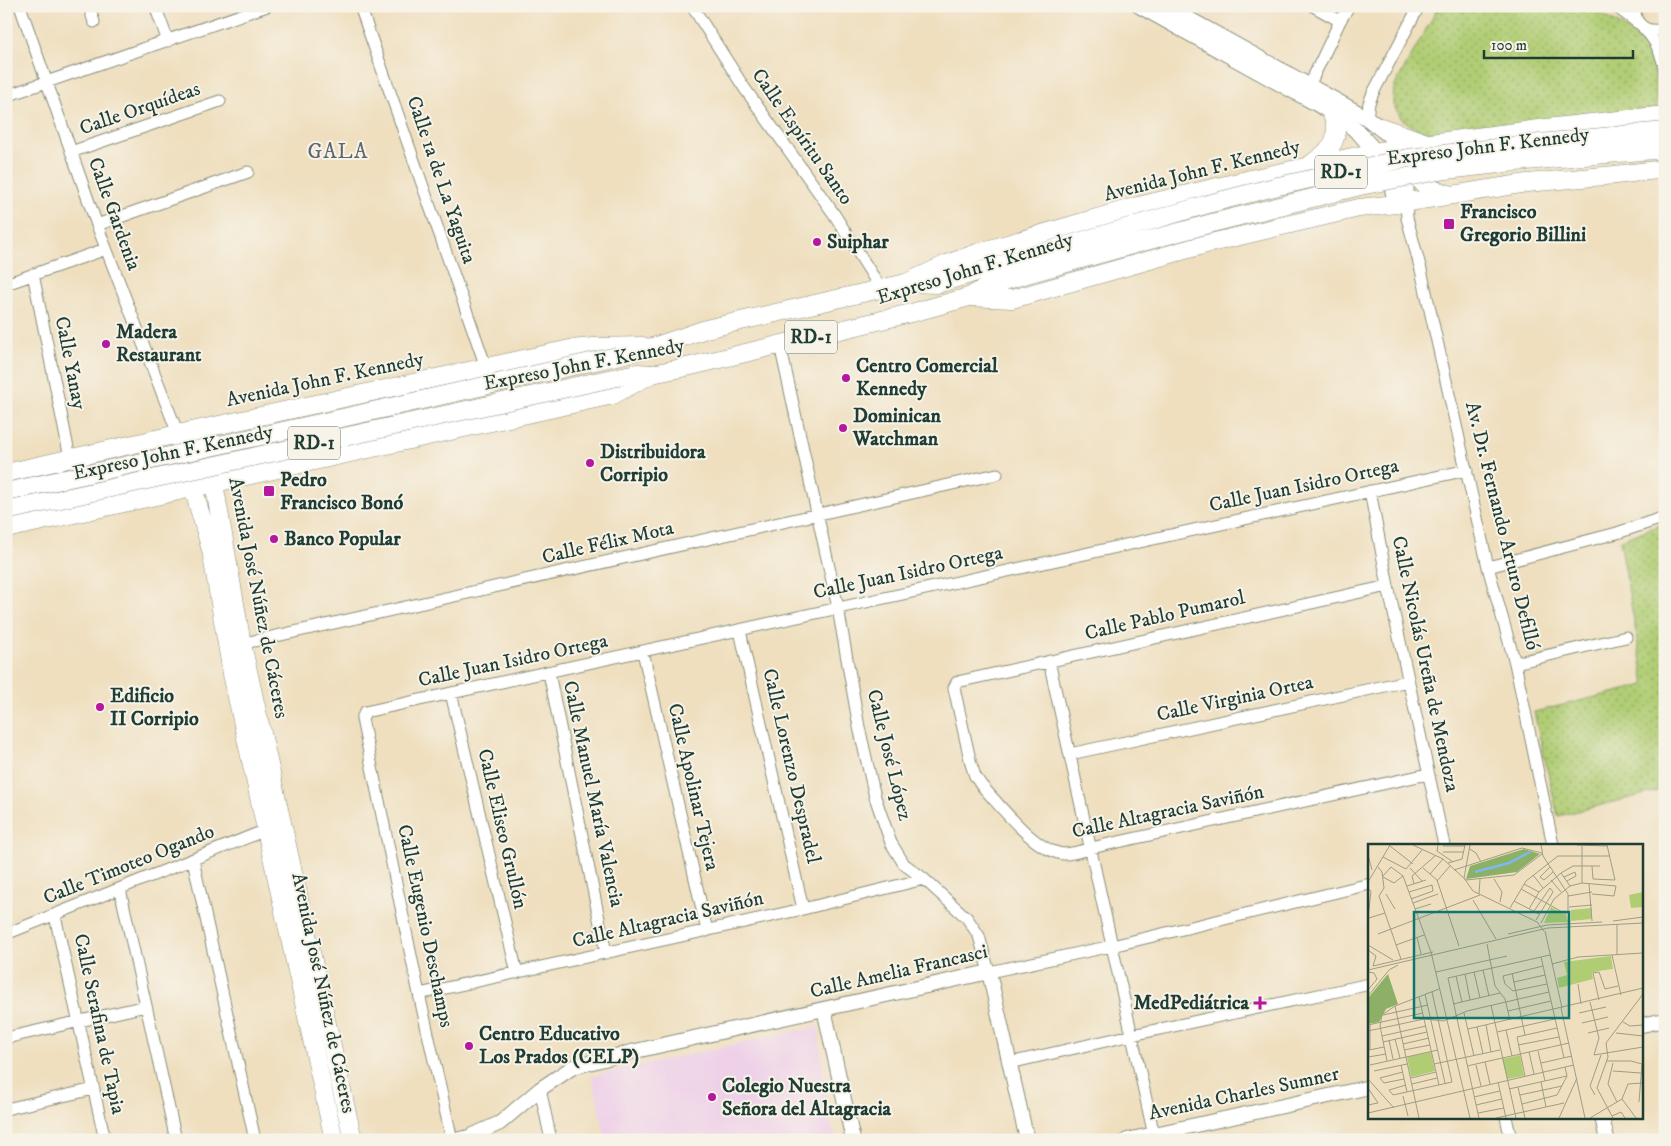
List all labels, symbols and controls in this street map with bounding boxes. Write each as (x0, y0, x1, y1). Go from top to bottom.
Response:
scale bar (1484, 28, 1632, 60)
text: 100 m (1491, 36, 1527, 55)
street label: Calle Espíritu Santo (746, 64, 858, 210)
street label: Calle Orquídeas (76, 77, 204, 141)
street label: Calle 1a de La Yaguita (401, 93, 482, 267)
street label: Expreso John F. Kennedy (1385, 122, 1591, 172)
street label: Avenida John F. Kennedy (1101, 134, 1303, 207)
district label: GALA (308, 139, 368, 165)
street label: Calle Gardenia (82, 154, 146, 274)
road number: RD-1 (1315, 156, 1367, 188)
place label: Francisco Gregorio Billini (1460, 200, 1586, 248)
marker: Francisco Gregorio Billini (1442, 217, 1456, 231)
street label: Expreso John F. Kennedy (874, 227, 1077, 311)
place label: Suiphar (827, 230, 889, 255)
marker: Suiphar (811, 236, 823, 248)
street label: Calle Yanay (49, 314, 91, 412)
place label: Madera Restaurant (116, 320, 202, 368)
road number: RD-1 (785, 321, 837, 354)
street label: Expreso John F. Kennedy (482, 333, 687, 397)
marker: Madera Restaurant (100, 338, 112, 350)
street label: Avenida John F. Kennedy (224, 347, 426, 413)
place label: Centro Comercial Kennedy (856, 354, 999, 402)
marker: Centro Comercial Kennedy (840, 372, 852, 384)
street label: Av. Dr. Fernando Arturo Defilló (1459, 399, 1545, 653)
place label: Dominican Watchman (852, 404, 942, 452)
street label: Expreso John F. Kennedy (71, 419, 276, 486)
marker: Dominican Watchman (837, 422, 849, 434)
road number: RD-1 (288, 426, 340, 459)
place label: Distribuidora Corripio (600, 440, 706, 488)
street label: Calle Juan Isidro Ortega (1207, 454, 1401, 518)
marker: Distribuidora Corripio (584, 457, 596, 469)
place label: Pedro Francisco Bonó (280, 468, 403, 516)
street label: Avenida José Núñez de Cáceres (222, 475, 294, 721)
marker: Pedro Francisco Bonó (262, 484, 276, 498)
street label: Calle Félix Mota (540, 516, 677, 570)
place label: Banco Popular (284, 527, 401, 552)
marker: Banco Popular (268, 533, 280, 545)
street label: Calle Nicolás Ureña de Mendoza (1386, 534, 1464, 795)
street label: Calle Juan Isidro Ortega (811, 541, 1005, 605)
street label: Calle Pablo Pumarol (1083, 585, 1247, 647)
street label: Calle Juan Isidro Ortega (416, 629, 610, 693)
street label: Calle Lorenzo Despradel (756, 666, 826, 866)
street label: Calle Virginia Ortea (1154, 670, 1316, 728)
street label: Calle Manuel María Valencia (557, 679, 629, 910)
place label: Edificio II Corripio (110, 684, 199, 732)
street label: Calle José López (861, 687, 917, 823)
marker: Edificio II Corripio (94, 701, 106, 713)
street label: Calle Apolinar Tejera (662, 701, 725, 874)
street label: Calle Eliseo Grullón (471, 746, 533, 912)
street label: Calle Altagracia Saviñón (1070, 779, 1267, 845)
street label: Calle Timoteo Ogando (40, 819, 218, 911)
street label: Calle Eugenio Deschamps (391, 822, 459, 1030)
inset map (1368, 844, 1644, 1118)
street label: Avenida José Núñez de Cáceres (285, 870, 361, 1116)
street label: Calle Altagracia Saviñón (570, 886, 767, 954)
street label: Calle Serafina de Tapia (68, 932, 130, 1117)
street label: Calle Amelia Francasci (808, 939, 990, 1005)
place label: MedPediátrica (1133, 991, 1250, 1016)
marker: MedPediátrica (1253, 996, 1267, 1010)
place label: Centro Educativo Los Prados (CELP) (479, 1022, 639, 1070)
marker: Centro Educativo Los Prados (CELP) (463, 1040, 475, 1052)
street label: Avenida Charles Sumner (1147, 1062, 1342, 1126)
place label: Colegio Nuestra Señora del Altagracia (722, 1074, 892, 1122)
marker: Colegio Nuestra Señora del Altagracia (706, 1091, 718, 1103)

